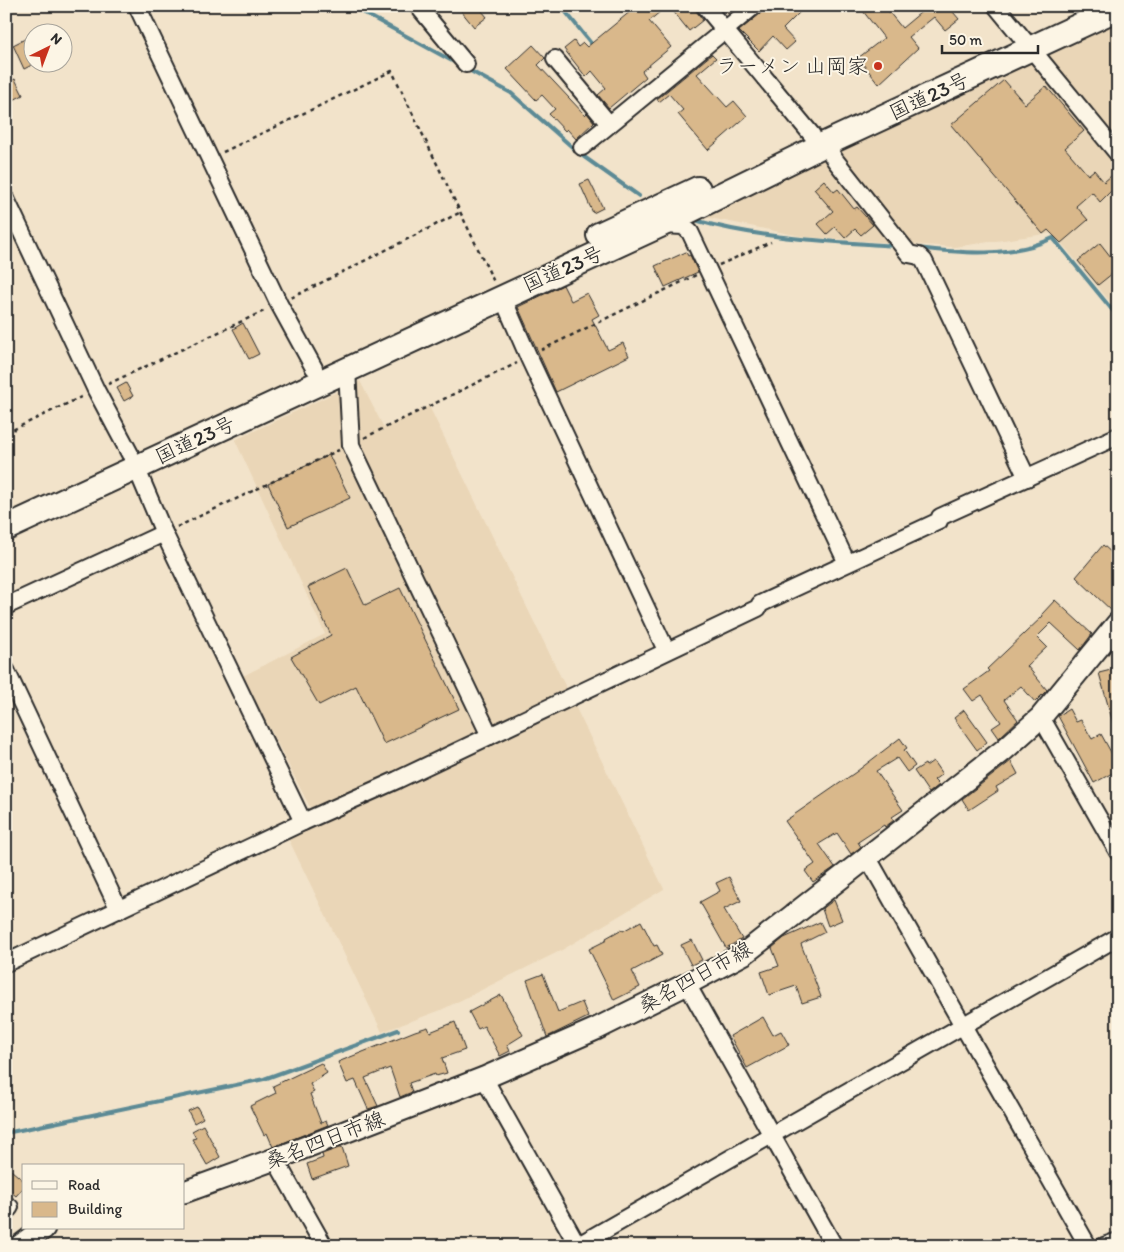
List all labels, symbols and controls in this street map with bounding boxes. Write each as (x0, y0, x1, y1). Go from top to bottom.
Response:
north arrow (22, 22, 72, 72)
scale bar (942, 22, 1038, 54)
text: N (47, 29, 66, 48)
text: 50 m (949, 31, 982, 49)
place label: ラーメン 山岡家 (716, 53, 868, 78)
marker: ラーメン 山岡家 (872, 60, 884, 72)
street label: 国道23号 (885, 66, 973, 125)
street label: 国道23号 (519, 240, 607, 297)
street label: 国道23号 (151, 410, 239, 469)
street label: 桑名四日市線 (634, 935, 756, 1018)
street label: 桑名四日市線 (262, 1105, 388, 1174)
legend (22, 1164, 185, 1230)
text: Road (68, 1176, 101, 1194)
text: Building (68, 1200, 122, 1218)

